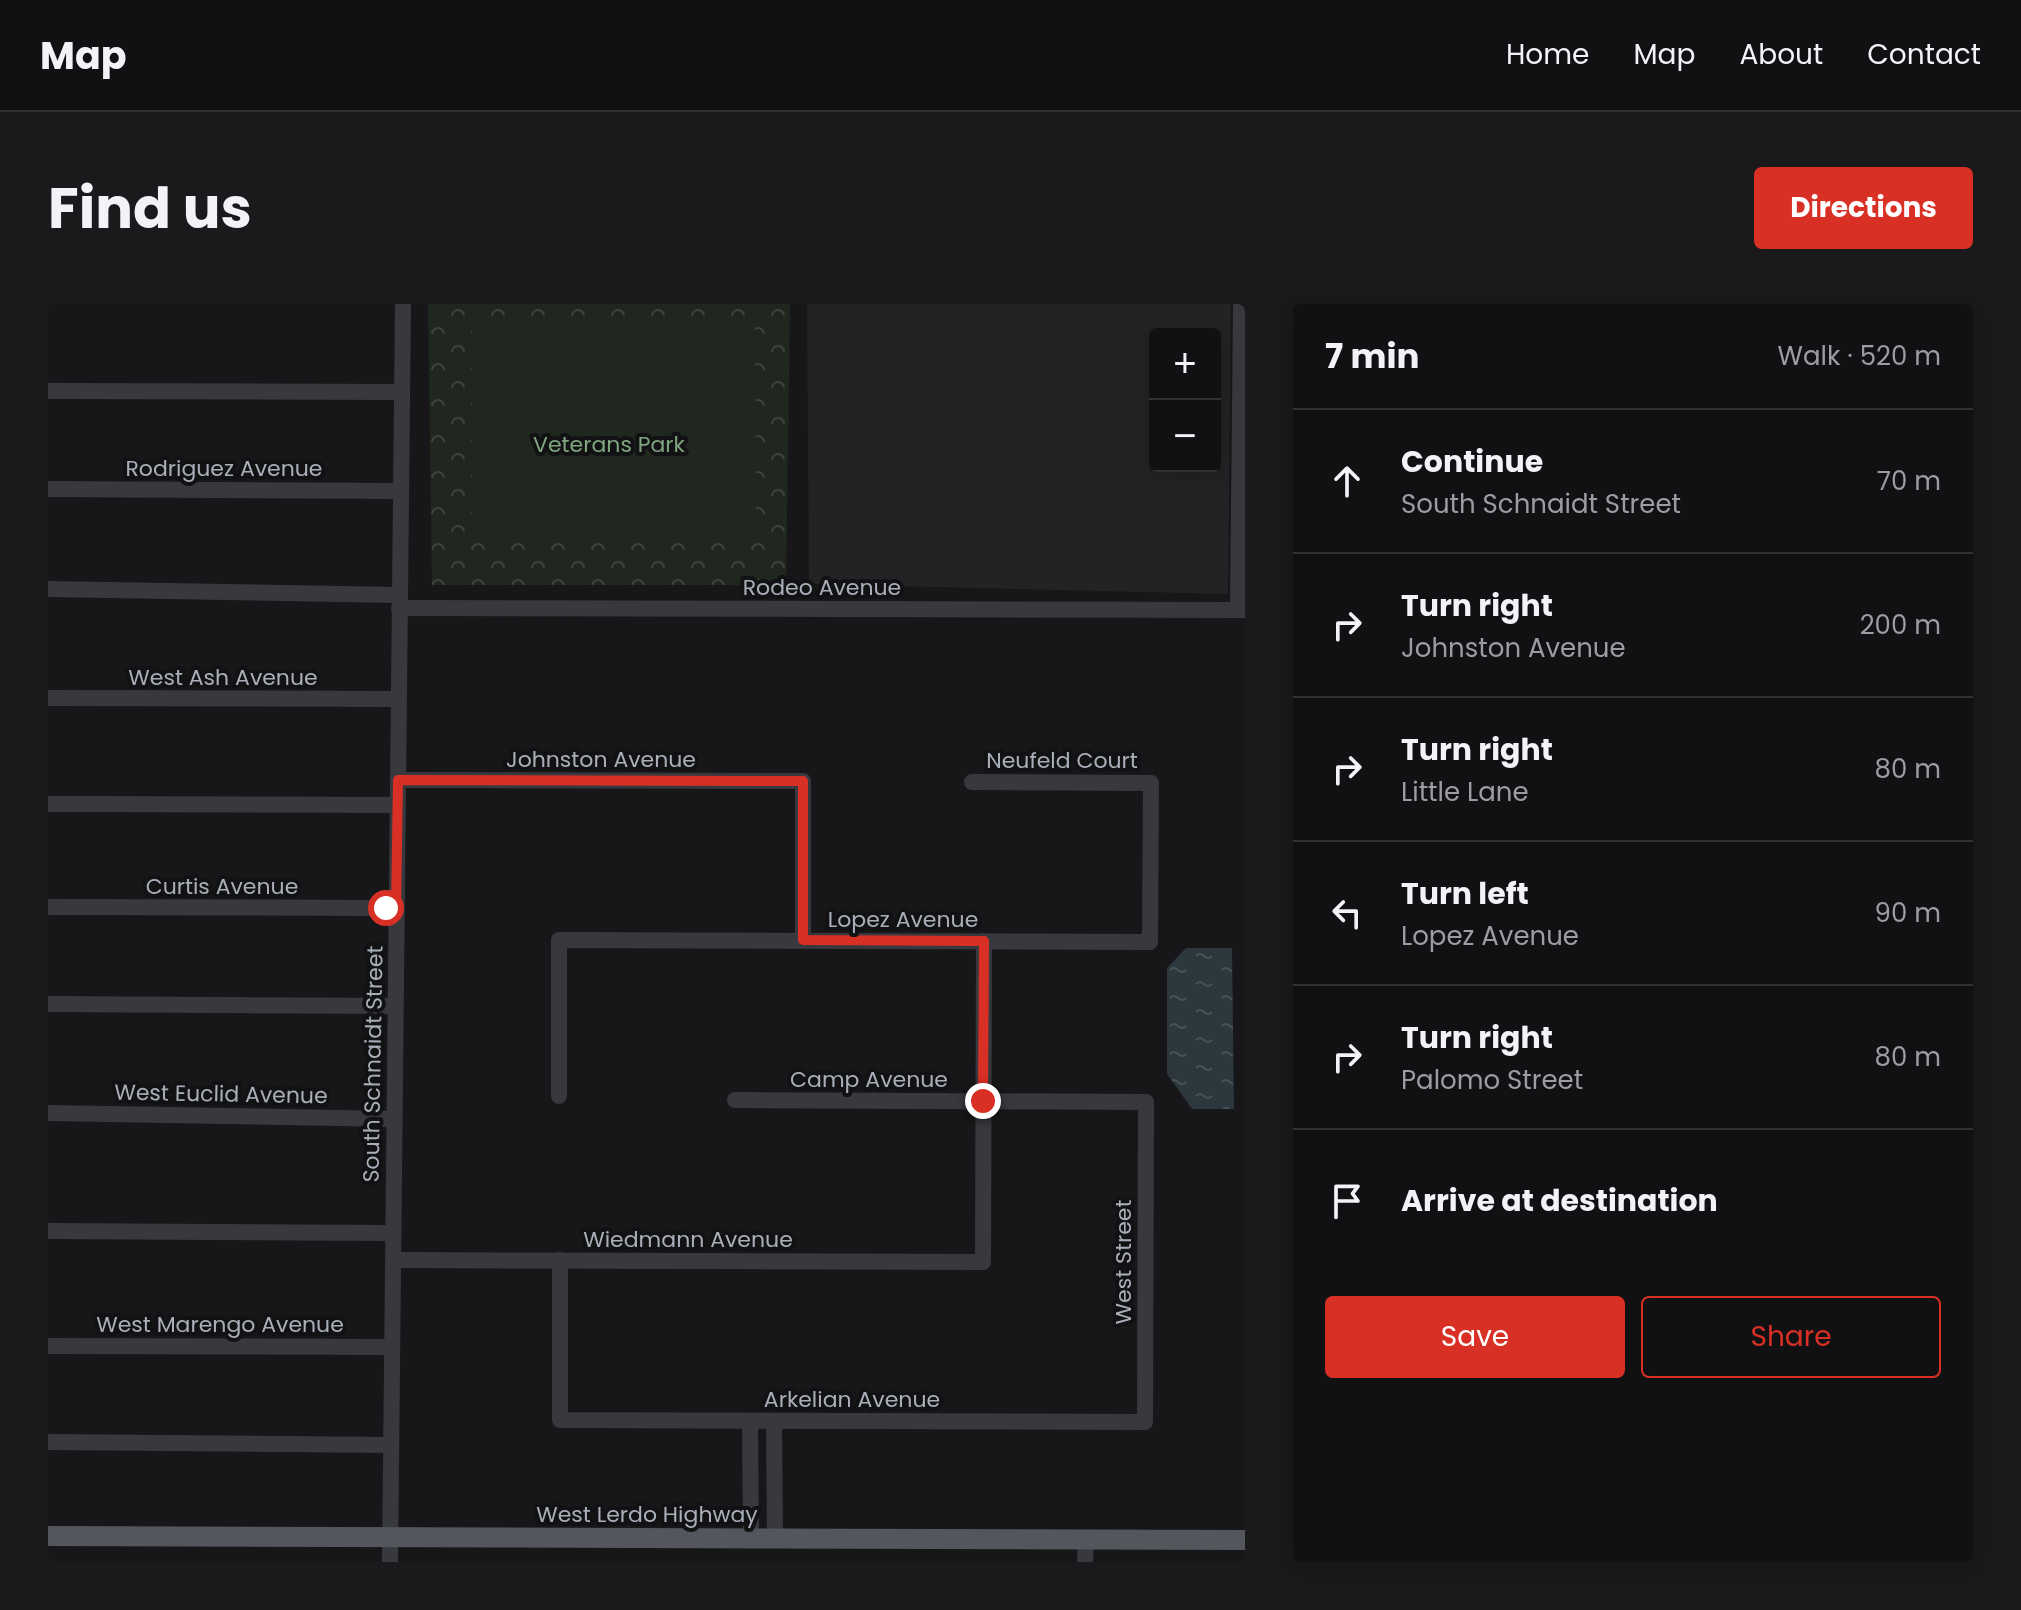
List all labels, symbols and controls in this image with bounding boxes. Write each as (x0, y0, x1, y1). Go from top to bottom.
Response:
text: Map (40, 29, 127, 82)
text: Home (1506, 35, 1589, 74)
text: Map (1633, 35, 1695, 74)
text: About (1739, 35, 1823, 74)
text: Contact (1867, 35, 1981, 74)
button: Directions (1754, 167, 1973, 249)
text: Find us (48, 169, 252, 248)
map controls (1149, 328, 1221, 472)
button: + (1149, 328, 1221, 400)
text: 7 min (1325, 332, 1419, 380)
text: Walk · 520 m (1778, 338, 1941, 374)
button: − (1149, 400, 1221, 472)
park label: Veterans Park (533, 429, 686, 460)
text: Continue (1401, 440, 1543, 483)
street label: Rodriguez Avenue (125, 453, 323, 484)
icon: ahead (1325, 459, 1369, 503)
text: 70 m (1877, 463, 1941, 499)
text: South Schnaidt Street (1401, 486, 1681, 522)
street label: Rodeo Avenue (743, 572, 901, 603)
text: Turn right (1401, 584, 1553, 627)
icon: right (1325, 603, 1369, 647)
text: 200 m (1860, 607, 1941, 643)
text: Johnston Avenue (1401, 630, 1626, 666)
street label: West Ash Avenue (128, 662, 318, 693)
text: Turn right (1401, 728, 1553, 771)
street label: Johnston Avenue (506, 744, 696, 775)
street label: Neufeld Court (986, 745, 1138, 776)
icon: right (1325, 747, 1369, 791)
text: 80 m (1875, 751, 1941, 787)
text: Little Lane (1401, 774, 1529, 810)
street label: Curtis Avenue (146, 871, 298, 902)
text: Turn left (1401, 872, 1529, 915)
route start (368, 890, 404, 926)
icon: left (1325, 891, 1369, 935)
text: 90 m (1875, 895, 1941, 931)
street label: Lopez Avenue (828, 904, 978, 935)
text: Lopez Avenue (1401, 918, 1579, 954)
street label: South Schnaidt Street (355, 945, 391, 1183)
text: Turn right (1401, 1016, 1553, 1059)
icon: right (1325, 1035, 1369, 1079)
text: 80 m (1875, 1039, 1941, 1075)
text: Palomo Street (1401, 1062, 1583, 1098)
street label: Camp Avenue (790, 1064, 948, 1095)
street label: West Euclid Avenue (114, 1077, 328, 1111)
route end (965, 1083, 1001, 1119)
icon: arrive (1325, 1179, 1369, 1223)
text: Arrive at destination (1401, 1179, 1718, 1222)
street label: West Street (1108, 1200, 1139, 1324)
street label: Wiedmann Avenue (583, 1224, 793, 1255)
button: Save (1325, 1296, 1625, 1378)
button: Share (1641, 1296, 1941, 1378)
street label: West Marengo Avenue (96, 1309, 344, 1340)
street label: Arkelian Avenue (764, 1384, 940, 1415)
street label: West Lerdo Highway (536, 1499, 758, 1530)

